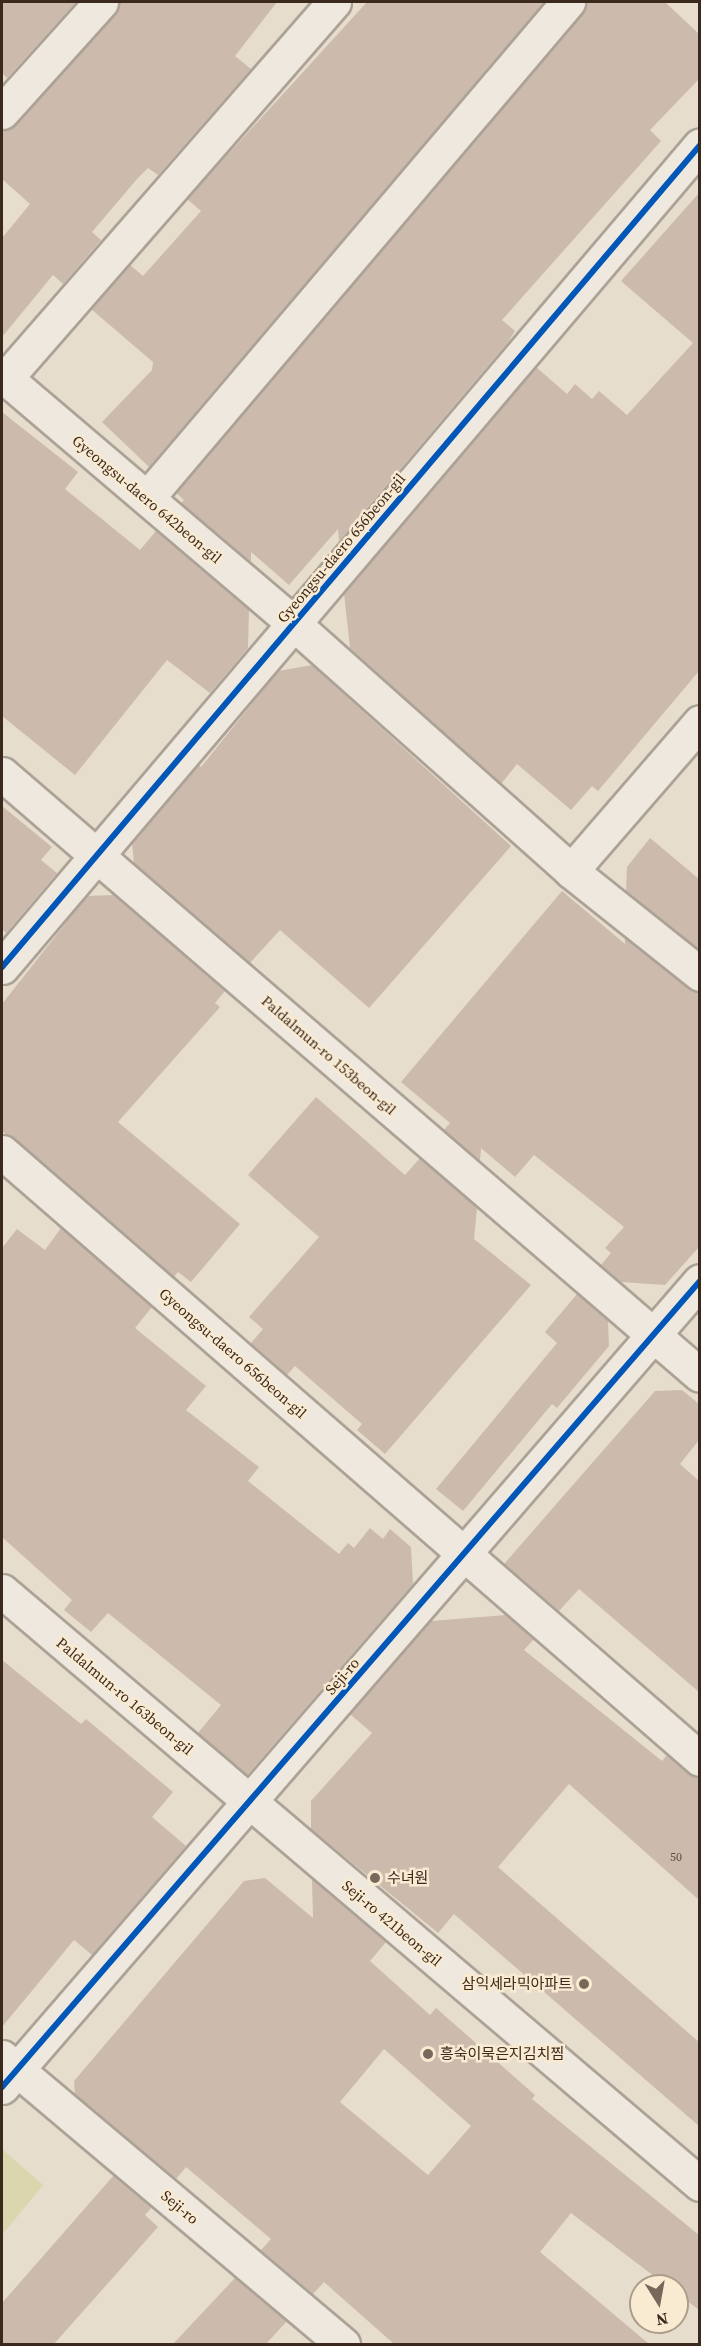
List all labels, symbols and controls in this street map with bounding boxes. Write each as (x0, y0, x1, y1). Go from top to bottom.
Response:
street label: Gyeongsu-daero 642beon-gil (69, 431, 225, 567)
street label: Gyeongsu-daero 656beon-gil (273, 470, 409, 626)
street label: Paldalmun-ro 153beon-gil (258, 992, 400, 1118)
street label: Gyeongsu-daero 656beon-gil (156, 1284, 310, 1422)
street label: Paldalmun-ro 163beon-gil (53, 1634, 197, 1758)
street label: Seji-ro (321, 1654, 363, 1698)
house number: 50 (670, 1851, 682, 1865)
place label: 수녀원 (387, 1869, 428, 1887)
marker: 수녀원 (368, 1871, 382, 1885)
street label: Seji-ro 421beon-gil (339, 1876, 445, 1970)
place label: 삼익세라믹아파트 (462, 1975, 572, 1993)
marker: 삼익세라믹아파트 (577, 1977, 591, 1991)
place label: 흥숙이묵은지김치찜 (440, 2045, 564, 2063)
marker: 흥숙이묵은지김치찜 (421, 2047, 435, 2061)
street label: Seji-ro (158, 2186, 202, 2228)
north arrow (629, 2274, 689, 2334)
text: N (654, 2308, 670, 2332)

